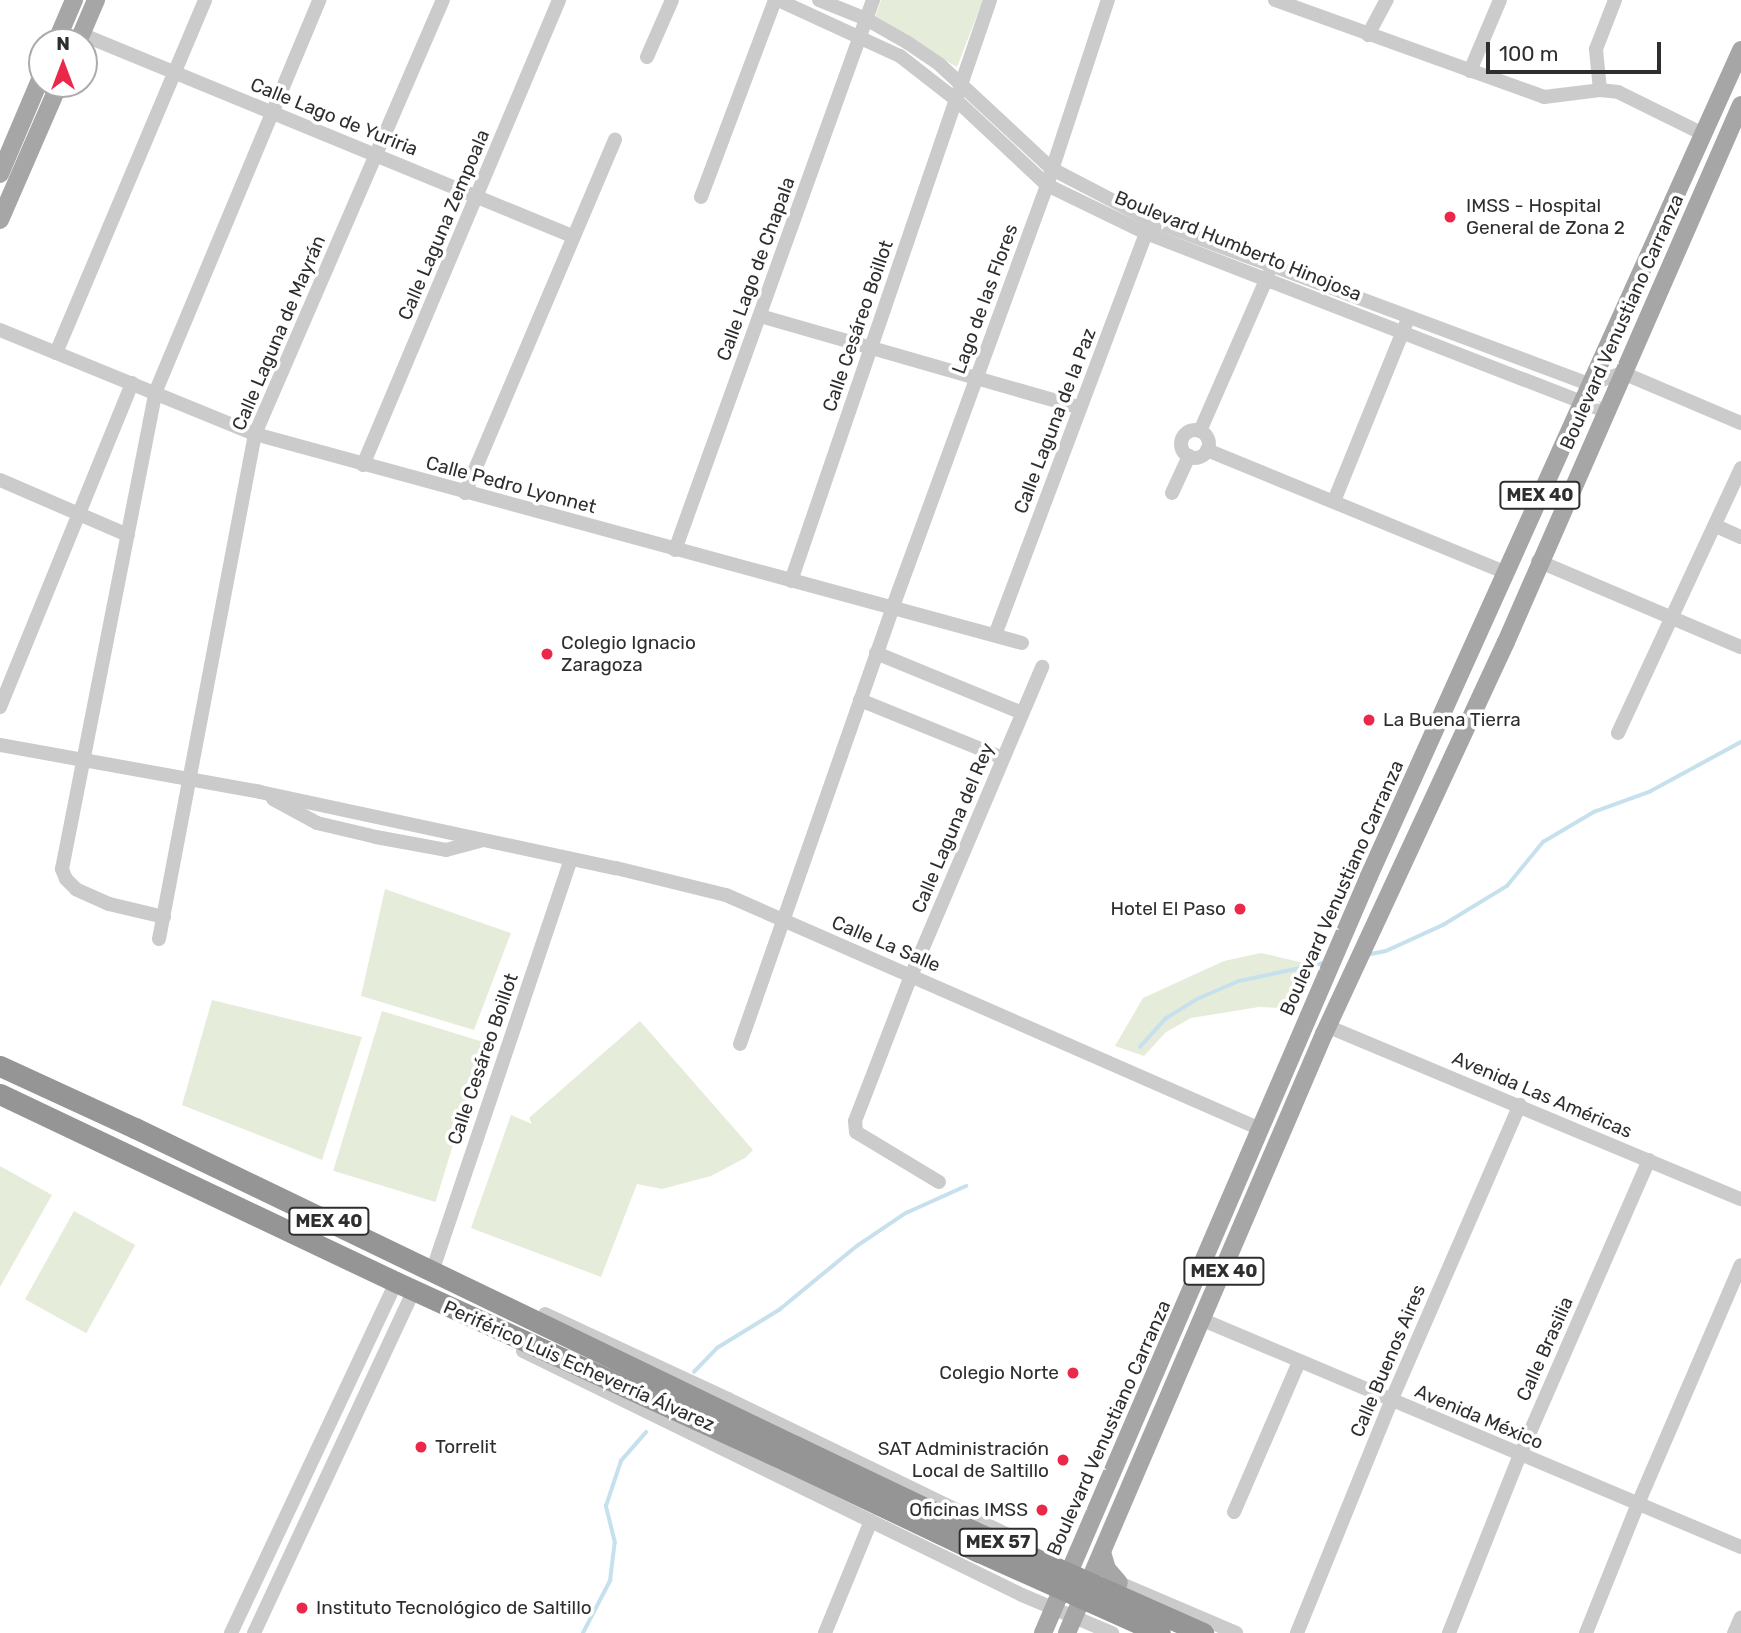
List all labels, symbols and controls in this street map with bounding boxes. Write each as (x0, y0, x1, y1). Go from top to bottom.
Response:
north arrow (28, 28, 98, 98)
scale bar (1489, 28, 1664, 72)
text: N (56, 32, 70, 55)
text: 100 m (1499, 41, 1558, 66)
street label: Calle Lago de Yuriria (247, 73, 421, 161)
street label: Calle Laguna Zempoala (394, 126, 494, 324)
street label: Calle Lago de Chapala (712, 174, 800, 364)
street label: Boulevard Humberto Hinojosa (1111, 186, 1365, 306)
street label: Boulevard Venustiano Carranza (1555, 191, 1689, 453)
place label: IMSS - Hospital General de Zona 2 (1466, 195, 1625, 239)
marker: IMSS - Hospital General de Zona 2 (1440, 207, 1460, 227)
street label: Lago de las Flores (947, 221, 1023, 377)
street label: Calle Laguna de Mayrán (228, 232, 330, 434)
street label: Calle Cesáreo Boillot (818, 237, 898, 415)
street label: Calle Laguna de la Paz (1009, 325, 1101, 517)
street label: Calle Pedro Lyonnet (423, 451, 599, 519)
road number: MEX 40 (1498, 480, 1582, 509)
place label: Colegio Ignacio Zaragoza (561, 632, 696, 676)
marker: Colegio Ignacio Zaragoza (539, 646, 555, 662)
place label: La Buena Tierra (1383, 709, 1521, 731)
marker: La Buena Tierra (1361, 712, 1377, 728)
street label: Calle Laguna del Rey (907, 740, 999, 916)
street label: Boulevard Venustiano Carranza (1275, 757, 1409, 1019)
place label: Hotel El Paso (1110, 898, 1226, 920)
marker: Hotel El Paso (1232, 901, 1248, 917)
street label: Calle La Salle (828, 911, 944, 977)
street label: Calle Cesáreo Boillot (443, 970, 523, 1148)
street label: Avenida Las Américas (1448, 1047, 1636, 1143)
road number: MEX 40 (287, 1206, 371, 1236)
road number: MEX 40 (1182, 1256, 1266, 1286)
street label: Calle Buenos Aires (1345, 1281, 1431, 1441)
street label: Calle Brasilia (1512, 1293, 1578, 1405)
street label: Periférico Luis Echeverría Álvarez (440, 1296, 718, 1436)
street label: Boulevard Venustiano Carranza (1042, 1297, 1176, 1559)
place label: Colegio Norte (939, 1362, 1059, 1384)
marker: Colegio Norte (1065, 1365, 1081, 1381)
street label: Avenida México (1411, 1380, 1547, 1454)
place label: Torrelit (435, 1436, 497, 1458)
place label: SAT Administración Local de Saltillo (877, 1438, 1049, 1482)
marker: Torrelit (413, 1439, 429, 1455)
marker: SAT Administración Local de Saltillo (1055, 1452, 1071, 1468)
place label: Oficinas IMSS (909, 1499, 1028, 1521)
marker: Oficinas IMSS (1034, 1502, 1050, 1518)
road number: MEX 57 (958, 1527, 1038, 1556)
place label: Instituto Tecnológico de Saltillo (316, 1597, 592, 1619)
marker: Instituto Tecnológico de Saltillo (294, 1600, 310, 1616)

